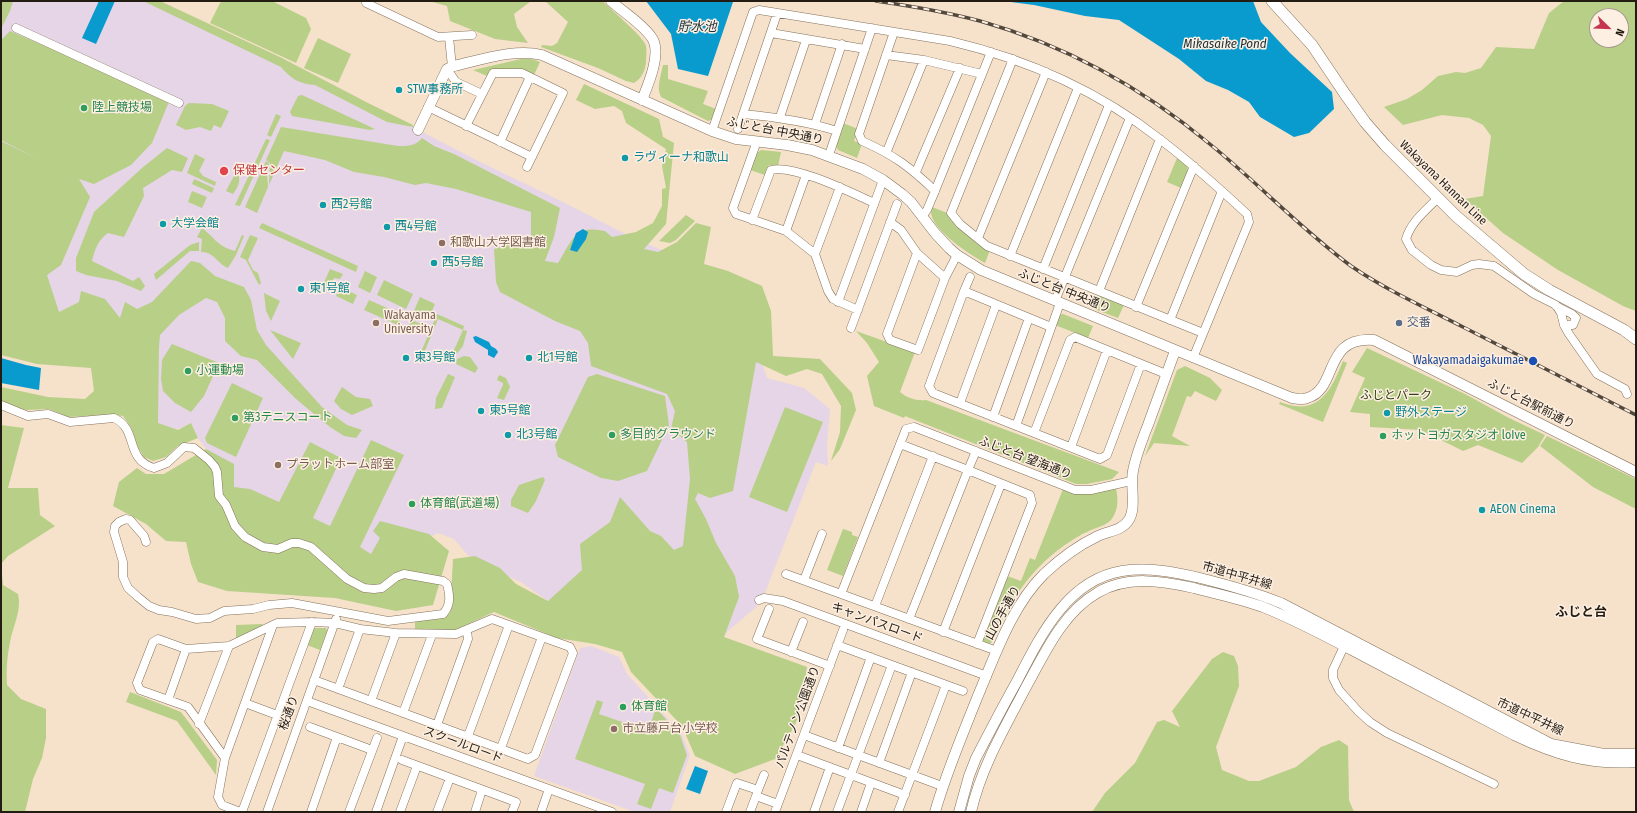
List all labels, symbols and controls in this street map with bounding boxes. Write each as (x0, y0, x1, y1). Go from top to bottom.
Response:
north arrow (1589, 8, 1629, 48)
water label: 貯水池 (678, 19, 716, 35)
text: N (1612, 27, 1627, 38)
water label: Mikasaike Pond (1183, 36, 1267, 52)
place label: STW事務所 (407, 83, 463, 97)
marker: STW事務所 (394, 85, 404, 95)
place label: 陸上競技場 (92, 101, 152, 115)
marker: 陸上競技場 (79, 103, 89, 113)
street label: ふじと台 中央通り (725, 115, 825, 147)
street label: Wakayama Hannan Line (1396, 138, 1490, 228)
place label: ラヴィーナ和歌山 (633, 151, 729, 165)
marker: ラヴィーナ和歌山 (620, 153, 630, 163)
place label: 保健センター (233, 164, 305, 178)
marker: 保健センター (218, 165, 230, 177)
place label: 西2号館 (331, 198, 372, 212)
marker: 西2号館 (318, 200, 328, 210)
place label: 大学会館 (171, 217, 219, 231)
marker: 大学会館 (158, 219, 168, 229)
place label: 西4号館 (395, 220, 437, 234)
marker: 西4号館 (382, 222, 392, 232)
place label: 和歌山大学図書館 (450, 236, 546, 250)
marker: 和歌山大学図書館 (437, 238, 447, 248)
place label: 西5号館 (442, 256, 484, 270)
marker: 西5号館 (429, 258, 439, 268)
street label: ふじと台 中央通り (1015, 266, 1113, 316)
place label: 東1号館 (309, 282, 350, 296)
marker: 東1号館 (296, 284, 306, 294)
place label: Wakayama University (384, 309, 436, 337)
place label: 交番 (1407, 316, 1431, 330)
marker: Wakayama University (371, 318, 381, 328)
marker: 交番 (1394, 318, 1404, 328)
place label: 東3号館 (414, 351, 455, 365)
place label: 北1号館 (537, 351, 578, 365)
marker: 東3号館 (401, 353, 411, 363)
marker: 北1号館 (524, 353, 534, 363)
place label: Wakayamadaigakumae (1413, 354, 1524, 368)
marker: Wakayamadaigakumae (1527, 355, 1539, 367)
place label: 小運動場 (196, 364, 244, 378)
marker: 小運動場 (183, 366, 193, 376)
street label: ふじと台駅前通り (1485, 376, 1577, 432)
park label: ふじとパーク (1360, 389, 1432, 403)
place label: 東5号館 (489, 404, 531, 418)
marker: 東5号館 (476, 406, 486, 416)
place label: 野外ステージ (1395, 406, 1467, 420)
marker: 野外ステージ (1382, 408, 1392, 418)
place label: 第3テニスコート (243, 411, 332, 425)
marker: 第3テニスコート (230, 413, 240, 423)
place label: 北3号館 (516, 428, 557, 442)
place label: 多目的グラウンド (620, 428, 716, 442)
place label: ホットヨガスタジオ loIve (1391, 429, 1526, 443)
marker: 北3号館 (503, 430, 513, 440)
marker: 多目的グラウンド (607, 430, 617, 440)
marker: ホットヨガスタジオ loIve (1378, 431, 1388, 441)
street label: ふじと台 望海通り (976, 434, 1074, 482)
place label: プラットホーム部室 (286, 458, 394, 472)
marker: プラットホーム部室 (273, 460, 283, 470)
place label: 体育館(武道場) (420, 497, 499, 511)
marker: 体育館(武道場) (407, 499, 417, 509)
place label: AEON Cinema (1490, 503, 1556, 517)
marker: AEON Cinema (1477, 505, 1487, 515)
street label: 市道中平井線 (1200, 559, 1274, 593)
street label: 山の手通り (982, 583, 1024, 643)
street label: キャンパスロード (829, 600, 925, 646)
district label: ふじと台 (1555, 604, 1607, 620)
street label: パルテノン公園通り (773, 664, 823, 770)
street label: 桜通り (276, 694, 302, 732)
street label: 市道中平井線 (1494, 695, 1566, 739)
place label: 体育館 (631, 700, 667, 714)
marker: 体育館 (618, 702, 628, 712)
place label: 市立藤戸台小学校 (622, 722, 718, 736)
street label: スクールロード (421, 724, 505, 766)
marker: 市立藤戸台小学校 (609, 724, 619, 734)

